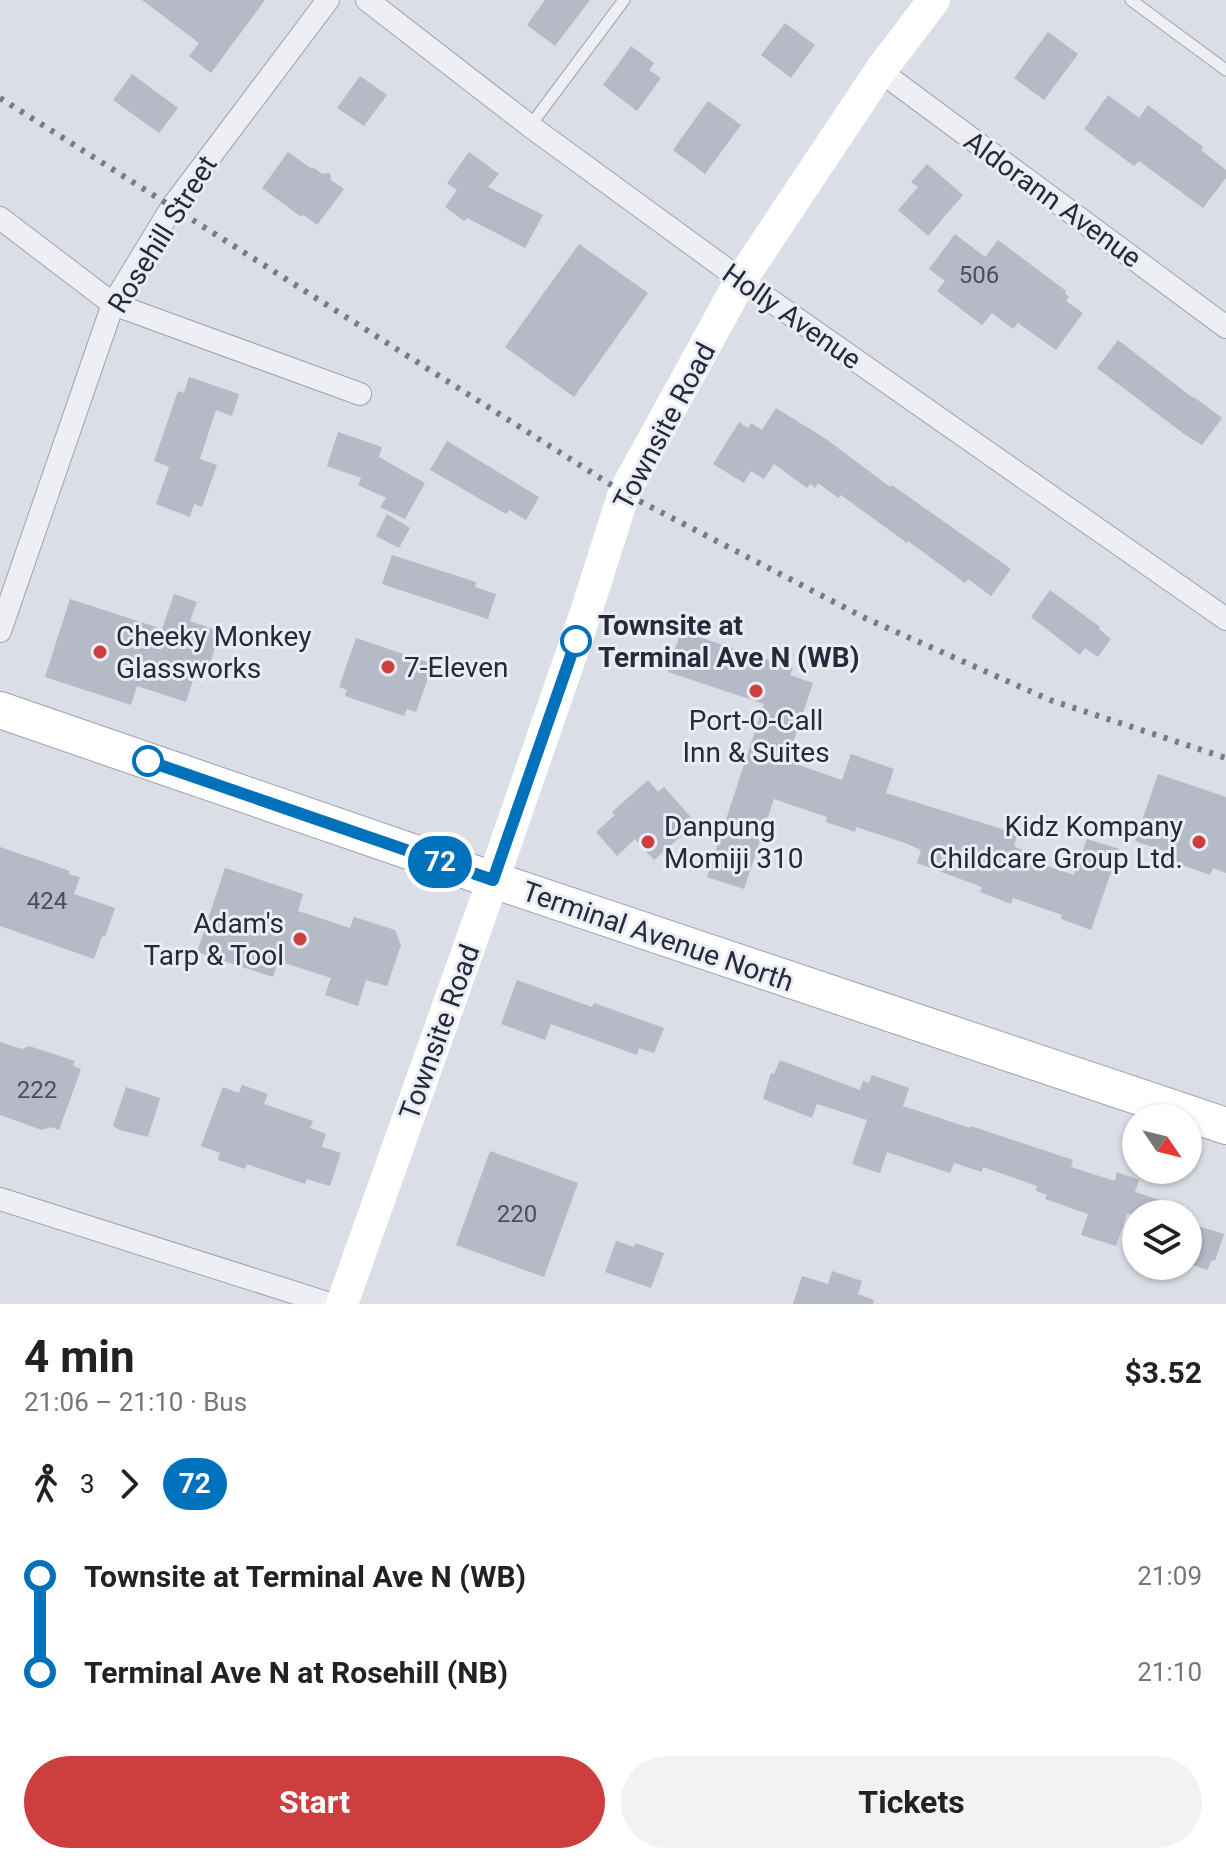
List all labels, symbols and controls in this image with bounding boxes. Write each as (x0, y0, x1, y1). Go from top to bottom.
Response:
street label: Aldorann Avenue (958, 124, 1148, 275)
street label: Rosehill Street (101, 150, 224, 319)
street label: Holly Avenue (716, 257, 867, 376)
house number: 506 (959, 261, 999, 289)
street label: Townsite Road (607, 337, 722, 515)
place label: Townsite at Terminal Ave N (WB) (598, 609, 860, 674)
place label: Cheeky Monkey Glassworks (116, 620, 311, 685)
marker: Townsite at Terminal Ave N (WB) (561, 626, 591, 656)
marker: Cheeky Monkey Glassworks (91, 643, 109, 661)
place label: 7-Eleven (404, 651, 509, 684)
marker: 7-Eleven (379, 658, 397, 676)
marker: Port-O-Call Inn & Suites (747, 682, 765, 700)
place label: Port-O-Call Inn & Suites (682, 704, 830, 769)
unlabelled marker (133, 746, 163, 776)
place label: Danpung Momiji 310 (664, 810, 803, 875)
place label: Kidz Kompany Childcare Group Ltd. (929, 810, 1183, 875)
marker: Danpung Momiji 310 (639, 833, 657, 851)
marker: Kidz Kompany Childcare Group Ltd. (1190, 833, 1208, 851)
line badge: 72 (404, 836, 476, 888)
text: 72 (424, 845, 456, 878)
street label: Terminal Avenue North (518, 875, 798, 998)
house number: 424 (27, 887, 67, 915)
place label: Adam's Tarp & Tool (144, 907, 284, 972)
marker: Adam's Tarp & Tool (291, 930, 309, 948)
street label: Townsite Road (392, 940, 486, 1124)
house number: 222 (17, 1076, 57, 1104)
north arrow (1122, 1104, 1202, 1184)
map controls (1122, 1104, 1202, 1280)
house number: 220 (497, 1200, 537, 1228)
button: layers (1122, 1200, 1202, 1280)
text: 4 min (24, 1331, 135, 1383)
text: $3.52 (1124, 1355, 1202, 1390)
text: 21:06 – 21:10 · Bus (24, 1387, 247, 1417)
icon: walk (24, 1462, 68, 1506)
icon: forward (107, 1462, 151, 1506)
text: 72 (179, 1467, 211, 1500)
text: 3 (80, 1469, 95, 1499)
text: Townsite at Terminal Ave N (WB) (84, 1559, 526, 1594)
text: 21:09 (1137, 1561, 1202, 1591)
text: Terminal Ave N at Rosehill (NB) (84, 1655, 508, 1690)
text: 21:10 (1137, 1657, 1202, 1687)
button: Start (24, 1756, 605, 1848)
button: Tickets (621, 1756, 1202, 1848)

